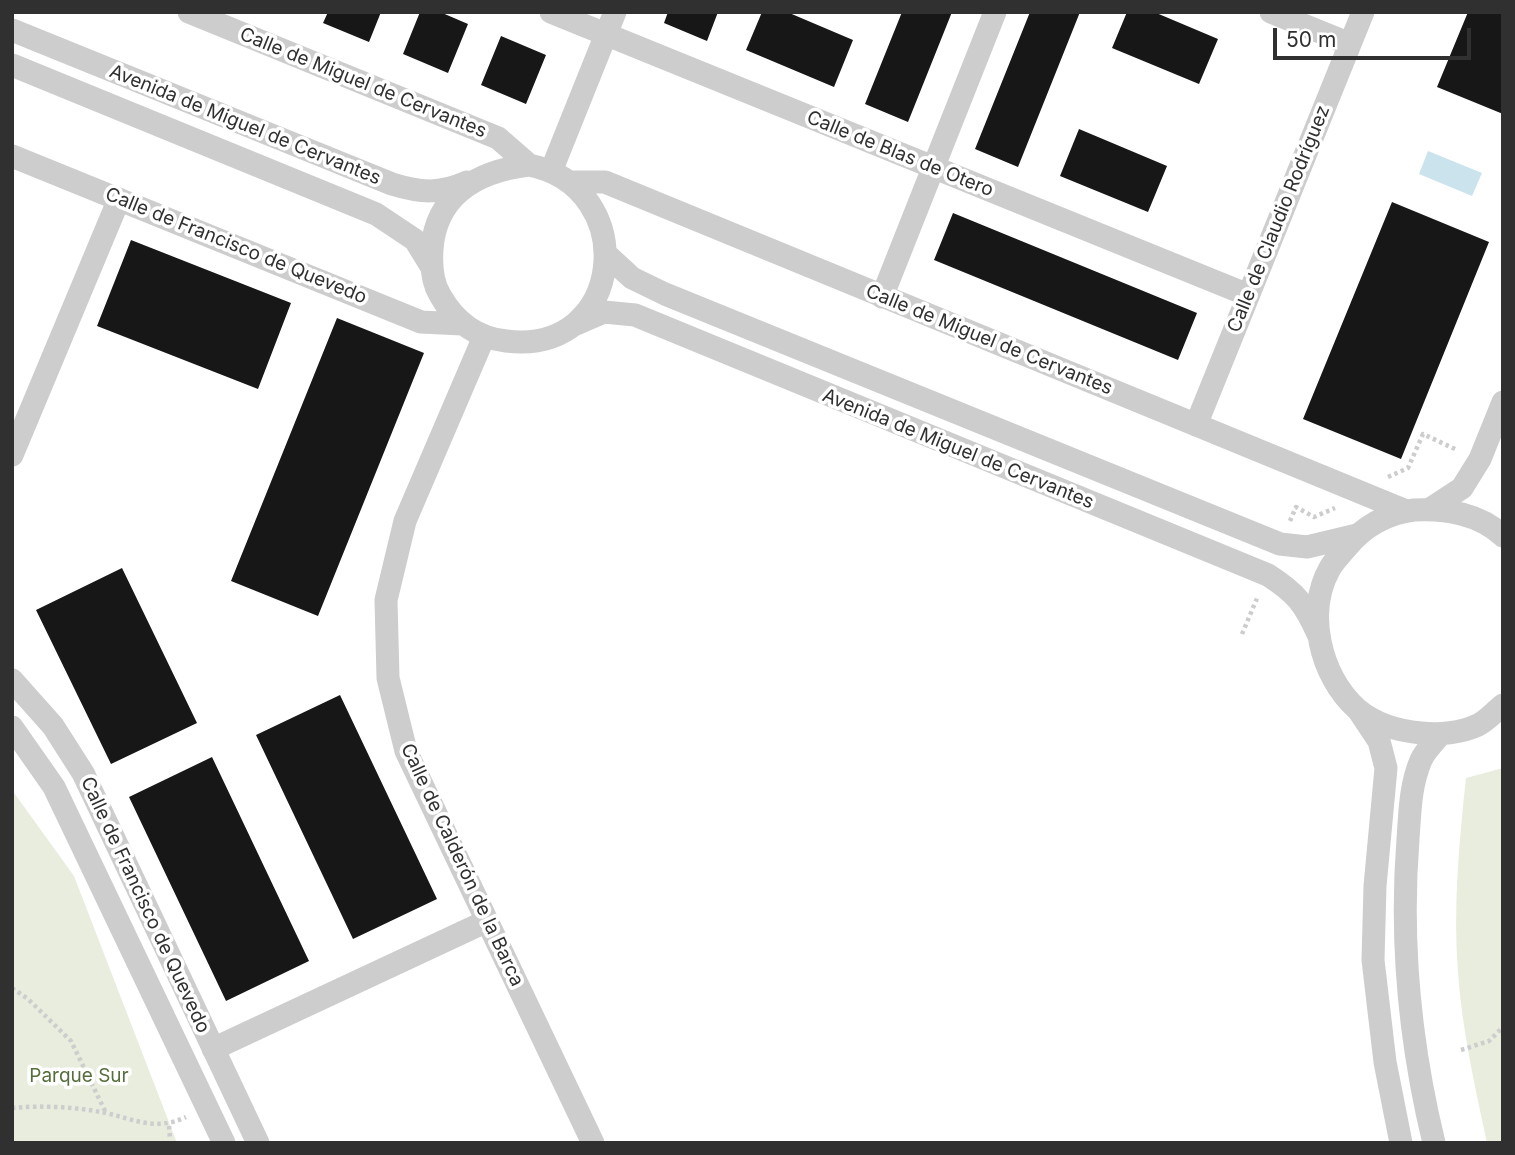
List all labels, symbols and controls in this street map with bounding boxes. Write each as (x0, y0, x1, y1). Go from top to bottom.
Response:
scale bar (1277, 14, 1475, 58)
street label: Calle de Miguel de Cervantes (236, 23, 490, 143)
text: 50 m (1286, 27, 1336, 52)
street label: Avenida de Miguel de Cervantes (106, 60, 384, 190)
street label: Calle de Claudio Rodríguez (1223, 102, 1335, 336)
street label: Calle de Blas de Otero (803, 106, 997, 202)
street label: Calle de Francisco de Quevedo (102, 183, 370, 309)
street label: Calle de Miguel de Cervantes (862, 280, 1116, 400)
street label: Avenida de Miguel de Cervantes (819, 384, 1097, 514)
street label: Calle de Calderón de la Barca (396, 740, 528, 990)
street label: Calle de Francisco de Quevedo (76, 773, 214, 1037)
park label: Parque Sur (29, 1065, 129, 1087)

